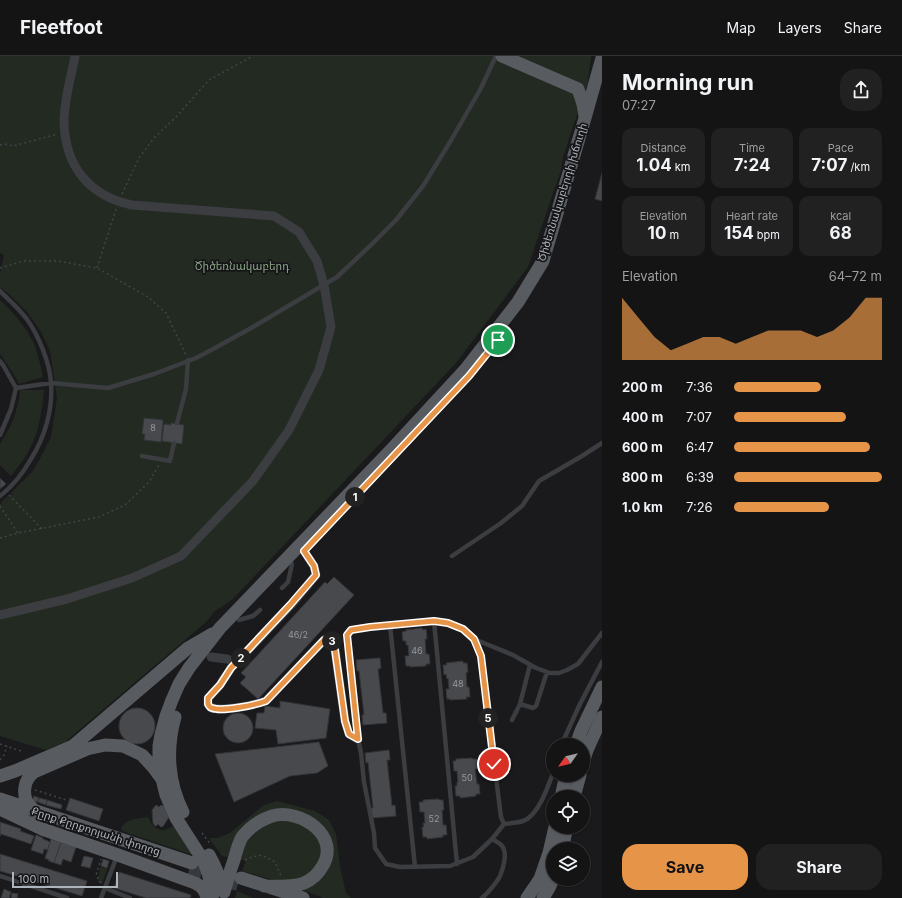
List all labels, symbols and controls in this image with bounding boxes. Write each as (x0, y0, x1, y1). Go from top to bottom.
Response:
text: Fleetfoot (20, 16, 103, 39)
text: Map (727, 19, 756, 36)
text: Layers (778, 19, 822, 36)
text: Share (844, 19, 882, 36)
text: Morning run (622, 69, 754, 95)
button: share (840, 69, 882, 111)
text: 07:27 (622, 97, 656, 113)
street label: Ծիծեռնակաբերդի խճուղի (534, 121, 590, 263)
text: Distance (641, 141, 686, 155)
text: Time (739, 141, 765, 155)
text: Pace (828, 141, 854, 155)
text: 1.04 (636, 155, 672, 175)
text: 7:24 (734, 155, 770, 175)
text: 7:07 (811, 155, 847, 175)
text: km (672, 160, 690, 174)
text: /km (847, 160, 870, 174)
text: Elevation (640, 209, 687, 223)
text: Heart rate (726, 209, 778, 223)
text: kcal (830, 209, 851, 223)
text: 10 (648, 223, 666, 243)
text: 154 (724, 223, 754, 243)
text: 68 (830, 223, 852, 243)
text: m (666, 228, 679, 242)
text: bpm (754, 228, 780, 242)
park label: Ծիծեռնակաբերդ (195, 259, 289, 273)
text: Elevation (622, 268, 678, 284)
text: 64–72 m (829, 268, 882, 284)
pin (481, 323, 515, 357)
icon: arrive (487, 329, 509, 351)
text: 200 m (622, 379, 663, 395)
text: 7:36 (686, 379, 713, 395)
text: 400 m (622, 409, 663, 425)
text: 7:07 (686, 409, 712, 425)
house number: 8 (150, 422, 156, 433)
text: 600 m (622, 439, 663, 455)
text: 6:47 (686, 439, 714, 455)
text: 800 m (622, 469, 663, 485)
text: 6:39 (686, 469, 714, 485)
pin: 1 (345, 487, 365, 507)
text: 1 (353, 490, 357, 504)
text: 1.0 km (622, 499, 663, 515)
text: 7:26 (686, 499, 713, 515)
house number: 46/2 (288, 629, 308, 640)
pin: 3 (322, 631, 342, 651)
text: 3 (328, 634, 336, 648)
house number: 46 (411, 645, 423, 656)
pin: 2 (231, 648, 251, 668)
text: 2 (238, 651, 244, 665)
house number: 48 (452, 678, 464, 689)
pin: 5 (478, 708, 498, 728)
text: 5 (484, 711, 492, 725)
north arrow (546, 738, 590, 782)
map controls (546, 738, 590, 886)
pin (477, 747, 511, 781)
icon: check (483, 753, 505, 775)
house number: 50 (461, 772, 473, 783)
button: locate (546, 790, 590, 834)
street label: Քըրք Քըրքորյանի փողոց (30, 804, 162, 858)
house number: 52 (429, 813, 439, 824)
button: layers (546, 842, 590, 886)
button: Save (622, 844, 748, 890)
button: Share (756, 844, 882, 890)
scale bar (12, 870, 118, 889)
text: 100 m (18, 872, 49, 886)

